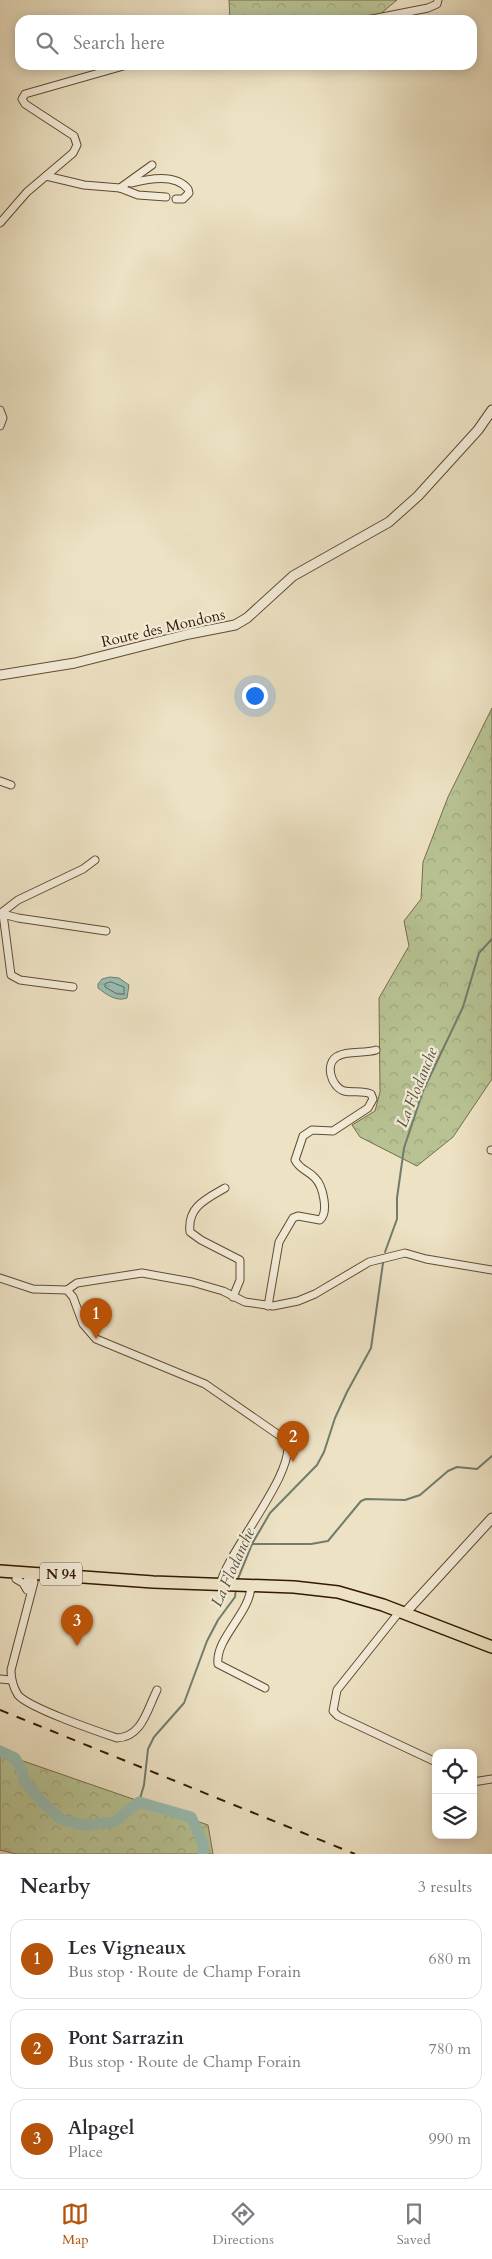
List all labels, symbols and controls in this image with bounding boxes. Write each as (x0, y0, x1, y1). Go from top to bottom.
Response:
search box (15, 15, 477, 70)
icon: search (33, 29, 61, 57)
text: Search here (73, 30, 165, 56)
street label: Route des Mondons (99, 604, 227, 652)
your location (242, 683, 268, 709)
water label: La Flodanche (391, 1043, 443, 1131)
pin: 1 (80, 1298, 112, 1339)
pin: 2 (277, 1421, 309, 1462)
water label: La Flodanche (206, 1524, 261, 1611)
road number: N 94 (40, 1562, 82, 1586)
pin: 3 (61, 1605, 93, 1646)
map controls (432, 1749, 477, 1839)
button: locate (432, 1749, 477, 1794)
button: layers (432, 1794, 477, 1839)
text: Nearby (20, 1872, 91, 1901)
text: 3 results (418, 1876, 472, 1898)
text: Les Vigneaux (68, 1935, 186, 1961)
text: 1 (33, 1948, 41, 1970)
text: 680 m (429, 1948, 471, 1970)
text: Bus stop · Route de Champ Forain (68, 1961, 301, 1983)
text: Pont Sarrazin (68, 2025, 184, 2051)
text: 2 (33, 2038, 41, 2060)
text: 780 m (429, 2038, 471, 2060)
text: Bus stop · Route de Champ Forain (68, 2051, 301, 2073)
text: Alpagel (68, 2115, 134, 2141)
text: 3 (33, 2128, 41, 2150)
text: 990 m (429, 2128, 471, 2150)
text: Place (68, 2141, 103, 2163)
tab: Map (61, 2200, 89, 2249)
tab: Directions (212, 2200, 274, 2249)
tab: Saved (397, 2200, 431, 2249)

